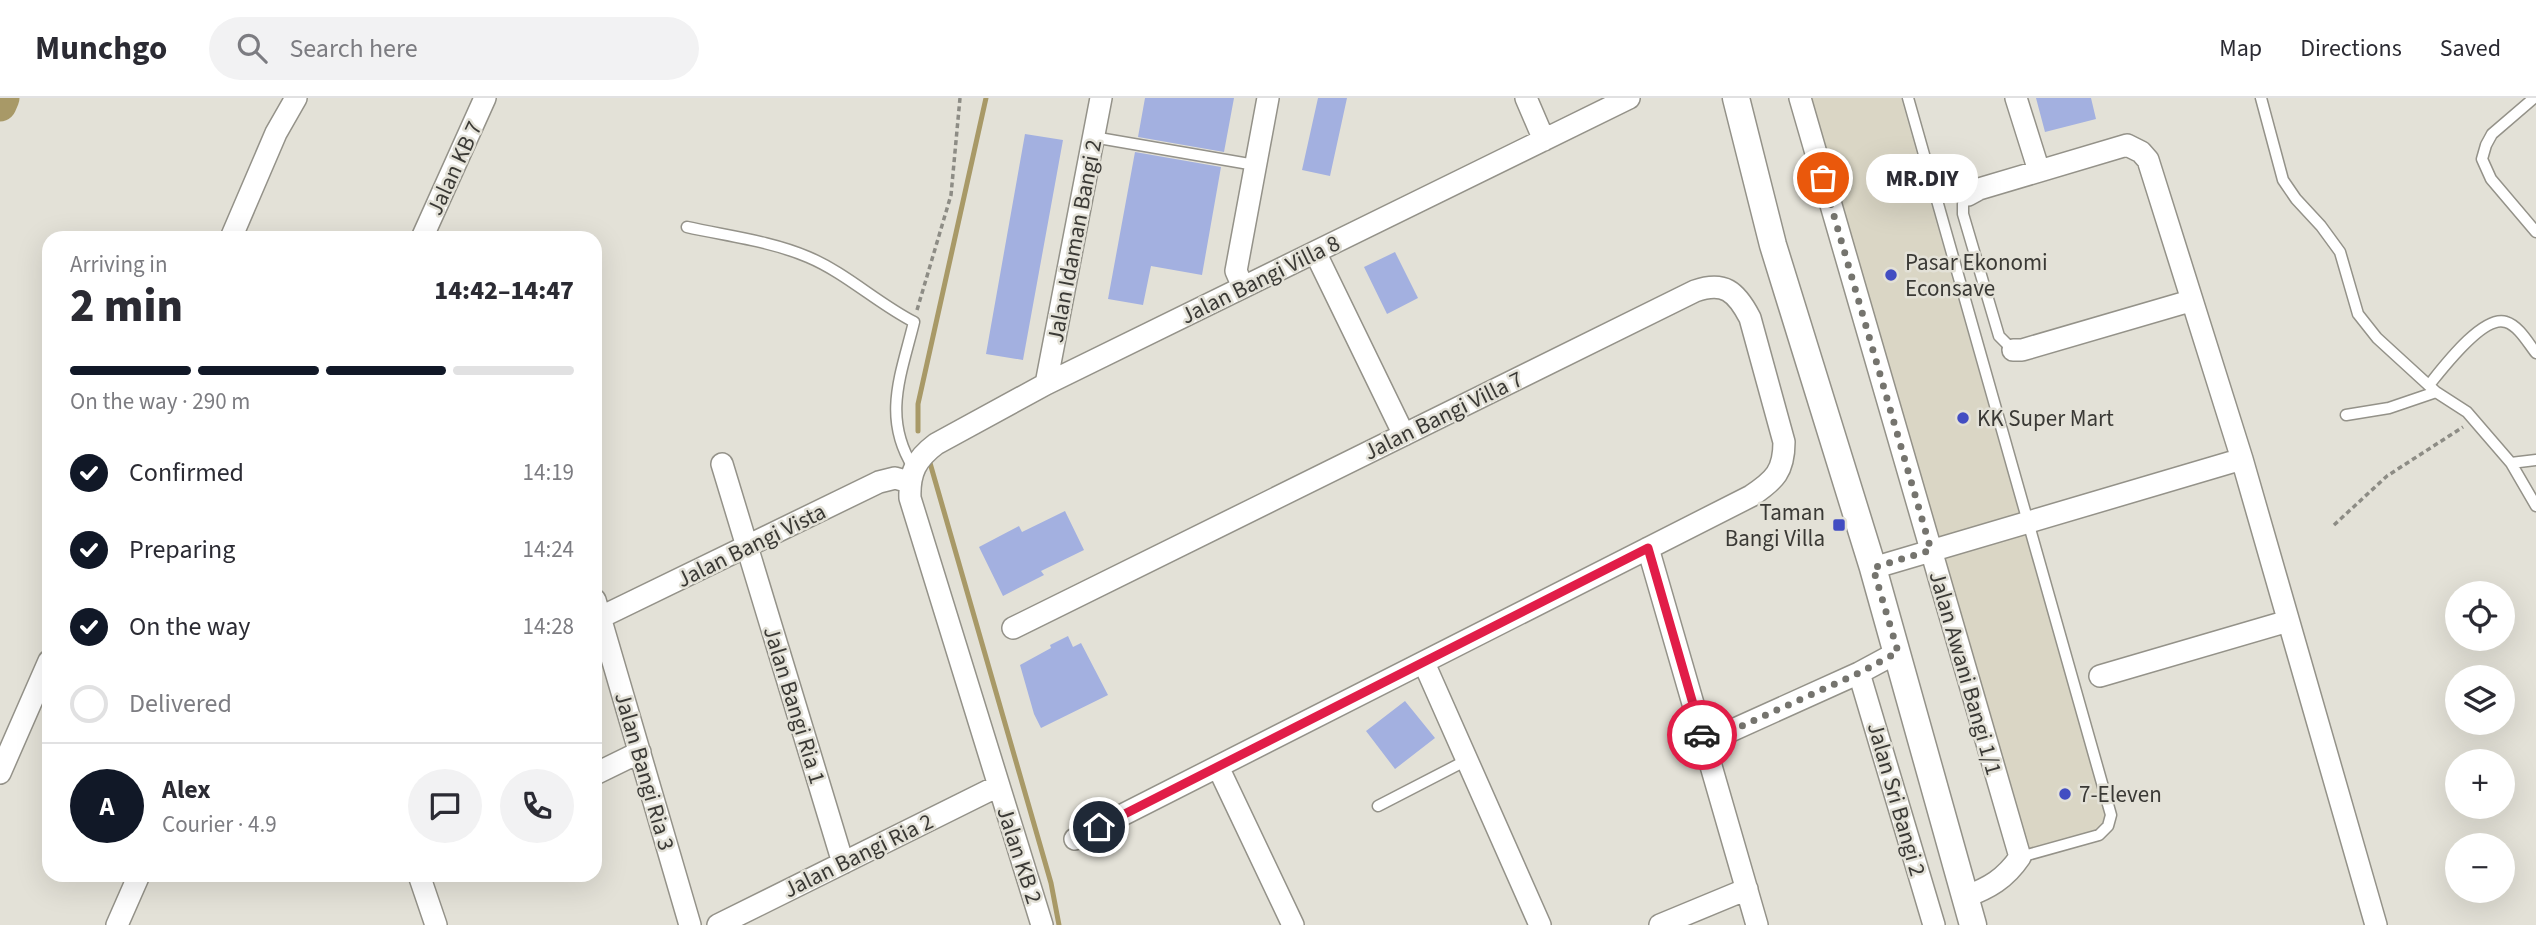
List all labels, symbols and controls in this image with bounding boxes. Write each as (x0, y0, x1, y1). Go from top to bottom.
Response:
search box (209, 17, 699, 80)
text: Munchgo (35, 25, 167, 72)
icon: search (233, 29, 271, 67)
text: Search here (289, 30, 418, 67)
text: Map (2219, 31, 2262, 66)
text: Directions (2300, 31, 2402, 66)
text: Saved (2440, 31, 2501, 66)
street label: Jalan KB 7 (418, 116, 491, 221)
street label: Jalan Idaman Bangi 2 (1039, 137, 1110, 346)
pin (1793, 148, 1853, 208)
callout: MR.DIY (1865, 154, 1977, 202)
icon: bag (1804, 159, 1842, 197)
text: MR.DIY (1885, 162, 1959, 195)
street label: Jalan Bangi Villa 8 (1175, 227, 1345, 332)
place label: Pasar Ekonomi Econsave (1905, 246, 2048, 305)
text: Arriving in (70, 248, 168, 281)
marker: Pasar Ekonomi Econsave (1883, 267, 1899, 283)
text: 14:42–14:47 (434, 272, 574, 309)
text: 2 min (70, 274, 183, 339)
street label: Jalan Bangi Villa 7 (1358, 363, 1528, 468)
text: On the way · 290 m (70, 385, 250, 418)
place label: KK Super Mart (1977, 402, 2114, 435)
marker: KK Super Mart (1955, 410, 1971, 426)
icon: check (70, 454, 108, 492)
text: Confirmed (129, 454, 244, 491)
text: 14:19 (523, 456, 574, 489)
street label: Jalan Bangi Vista (671, 495, 831, 596)
place label: Taman Bangi Villa (1725, 496, 1825, 555)
marker: Taman Bangi Villa (1831, 517, 1847, 533)
icon: check (70, 531, 108, 569)
text: Preparing (129, 531, 235, 568)
text: 14:24 (523, 533, 574, 566)
street label: Jalan Awani Bangi 1/1 (1921, 567, 2010, 779)
map controls (2445, 581, 2515, 903)
button: locate (2445, 581, 2515, 651)
icon: check (70, 608, 108, 646)
text: On the way (129, 608, 250, 645)
text: 14:28 (523, 610, 574, 643)
street label: Jalan Bangi Ria 1 (755, 622, 834, 788)
button: layers (2445, 665, 2515, 735)
text: Delivered (129, 685, 232, 722)
street label: Jalan Bangi Ria 3 (606, 688, 683, 854)
courier (1667, 700, 1737, 770)
icon: car (1683, 716, 1721, 754)
street label: Jalan Sri Bangi 2 (1859, 718, 1934, 880)
button: + (2445, 749, 2515, 819)
button: chat (408, 769, 482, 843)
button: phone (500, 769, 574, 843)
text: Alex (162, 771, 211, 808)
place label: 7-Eleven (2079, 778, 2162, 811)
marker: 7-Eleven (2057, 786, 2073, 802)
text: A (100, 788, 114, 825)
pin (1069, 797, 1129, 857)
street label: Jalan KB 2 (988, 802, 1051, 908)
street label: Jalan Bangi Ria 2 (778, 805, 939, 906)
text: Courier · 4.9 (162, 808, 277, 841)
icon: home (1080, 808, 1118, 846)
button: − (2445, 833, 2515, 903)

